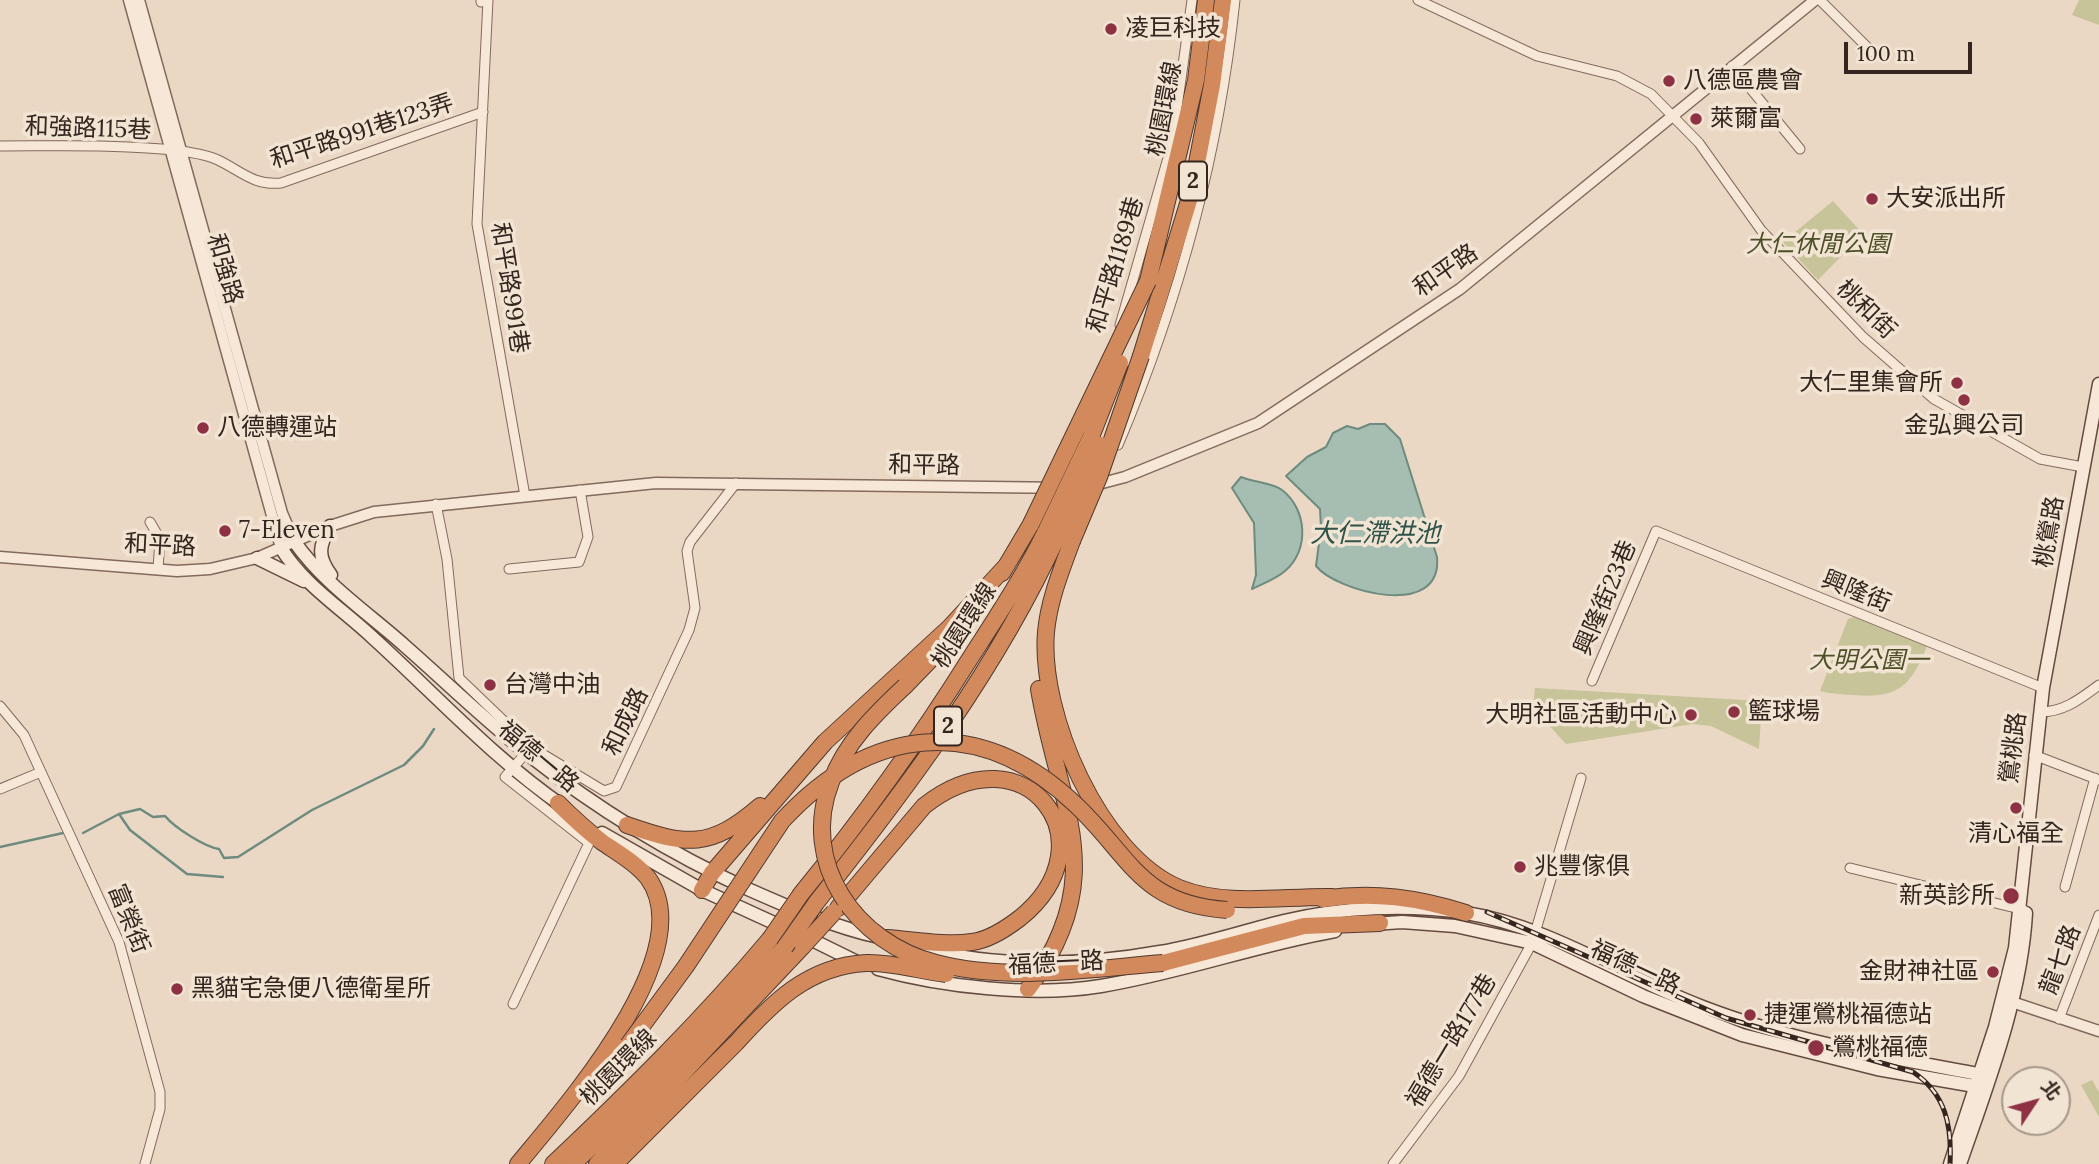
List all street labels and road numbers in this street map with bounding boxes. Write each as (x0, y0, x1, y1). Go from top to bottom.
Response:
street label: 桃園環線 (1142, 59, 1188, 159)
street label: 和平路991巷123弄 (267, 89, 457, 175)
street label: 和強路115巷 (24, 112, 152, 146)
road number: 2 (1179, 162, 1207, 200)
street label: 和平路1189巷 (1082, 194, 1150, 336)
street label: 和平路991巷 (484, 220, 534, 356)
street label: 和強路 (200, 230, 248, 308)
street label: 和平路 (1408, 239, 1484, 303)
street label: 桃和街 (1830, 275, 1902, 345)
street label: 和平路 (888, 451, 960, 481)
street label: 桃鶯路 (2030, 494, 2070, 570)
street label: 和平路 (123, 530, 197, 562)
street label: 興隆街23巷 (1569, 536, 1643, 660)
street label: 興隆街 (1817, 565, 1895, 619)
street label: 桃園環線 (927, 578, 1003, 674)
street label: 和成路 (597, 683, 655, 761)
road number: 2 (934, 706, 962, 746)
street label: 鶯桃路 (1995, 711, 2033, 785)
street label: 福德一路 (492, 715, 584, 799)
street label: 富榮街 (101, 880, 155, 958)
street label: 龍七路 (2035, 921, 2087, 999)
street label: 福德一路 (1585, 935, 1685, 1001)
street label: 福德一路 (1007, 947, 1105, 981)
street label: 福德一路177巷 (1401, 969, 1503, 1113)
street label: 桃園環線 (575, 1024, 663, 1112)

